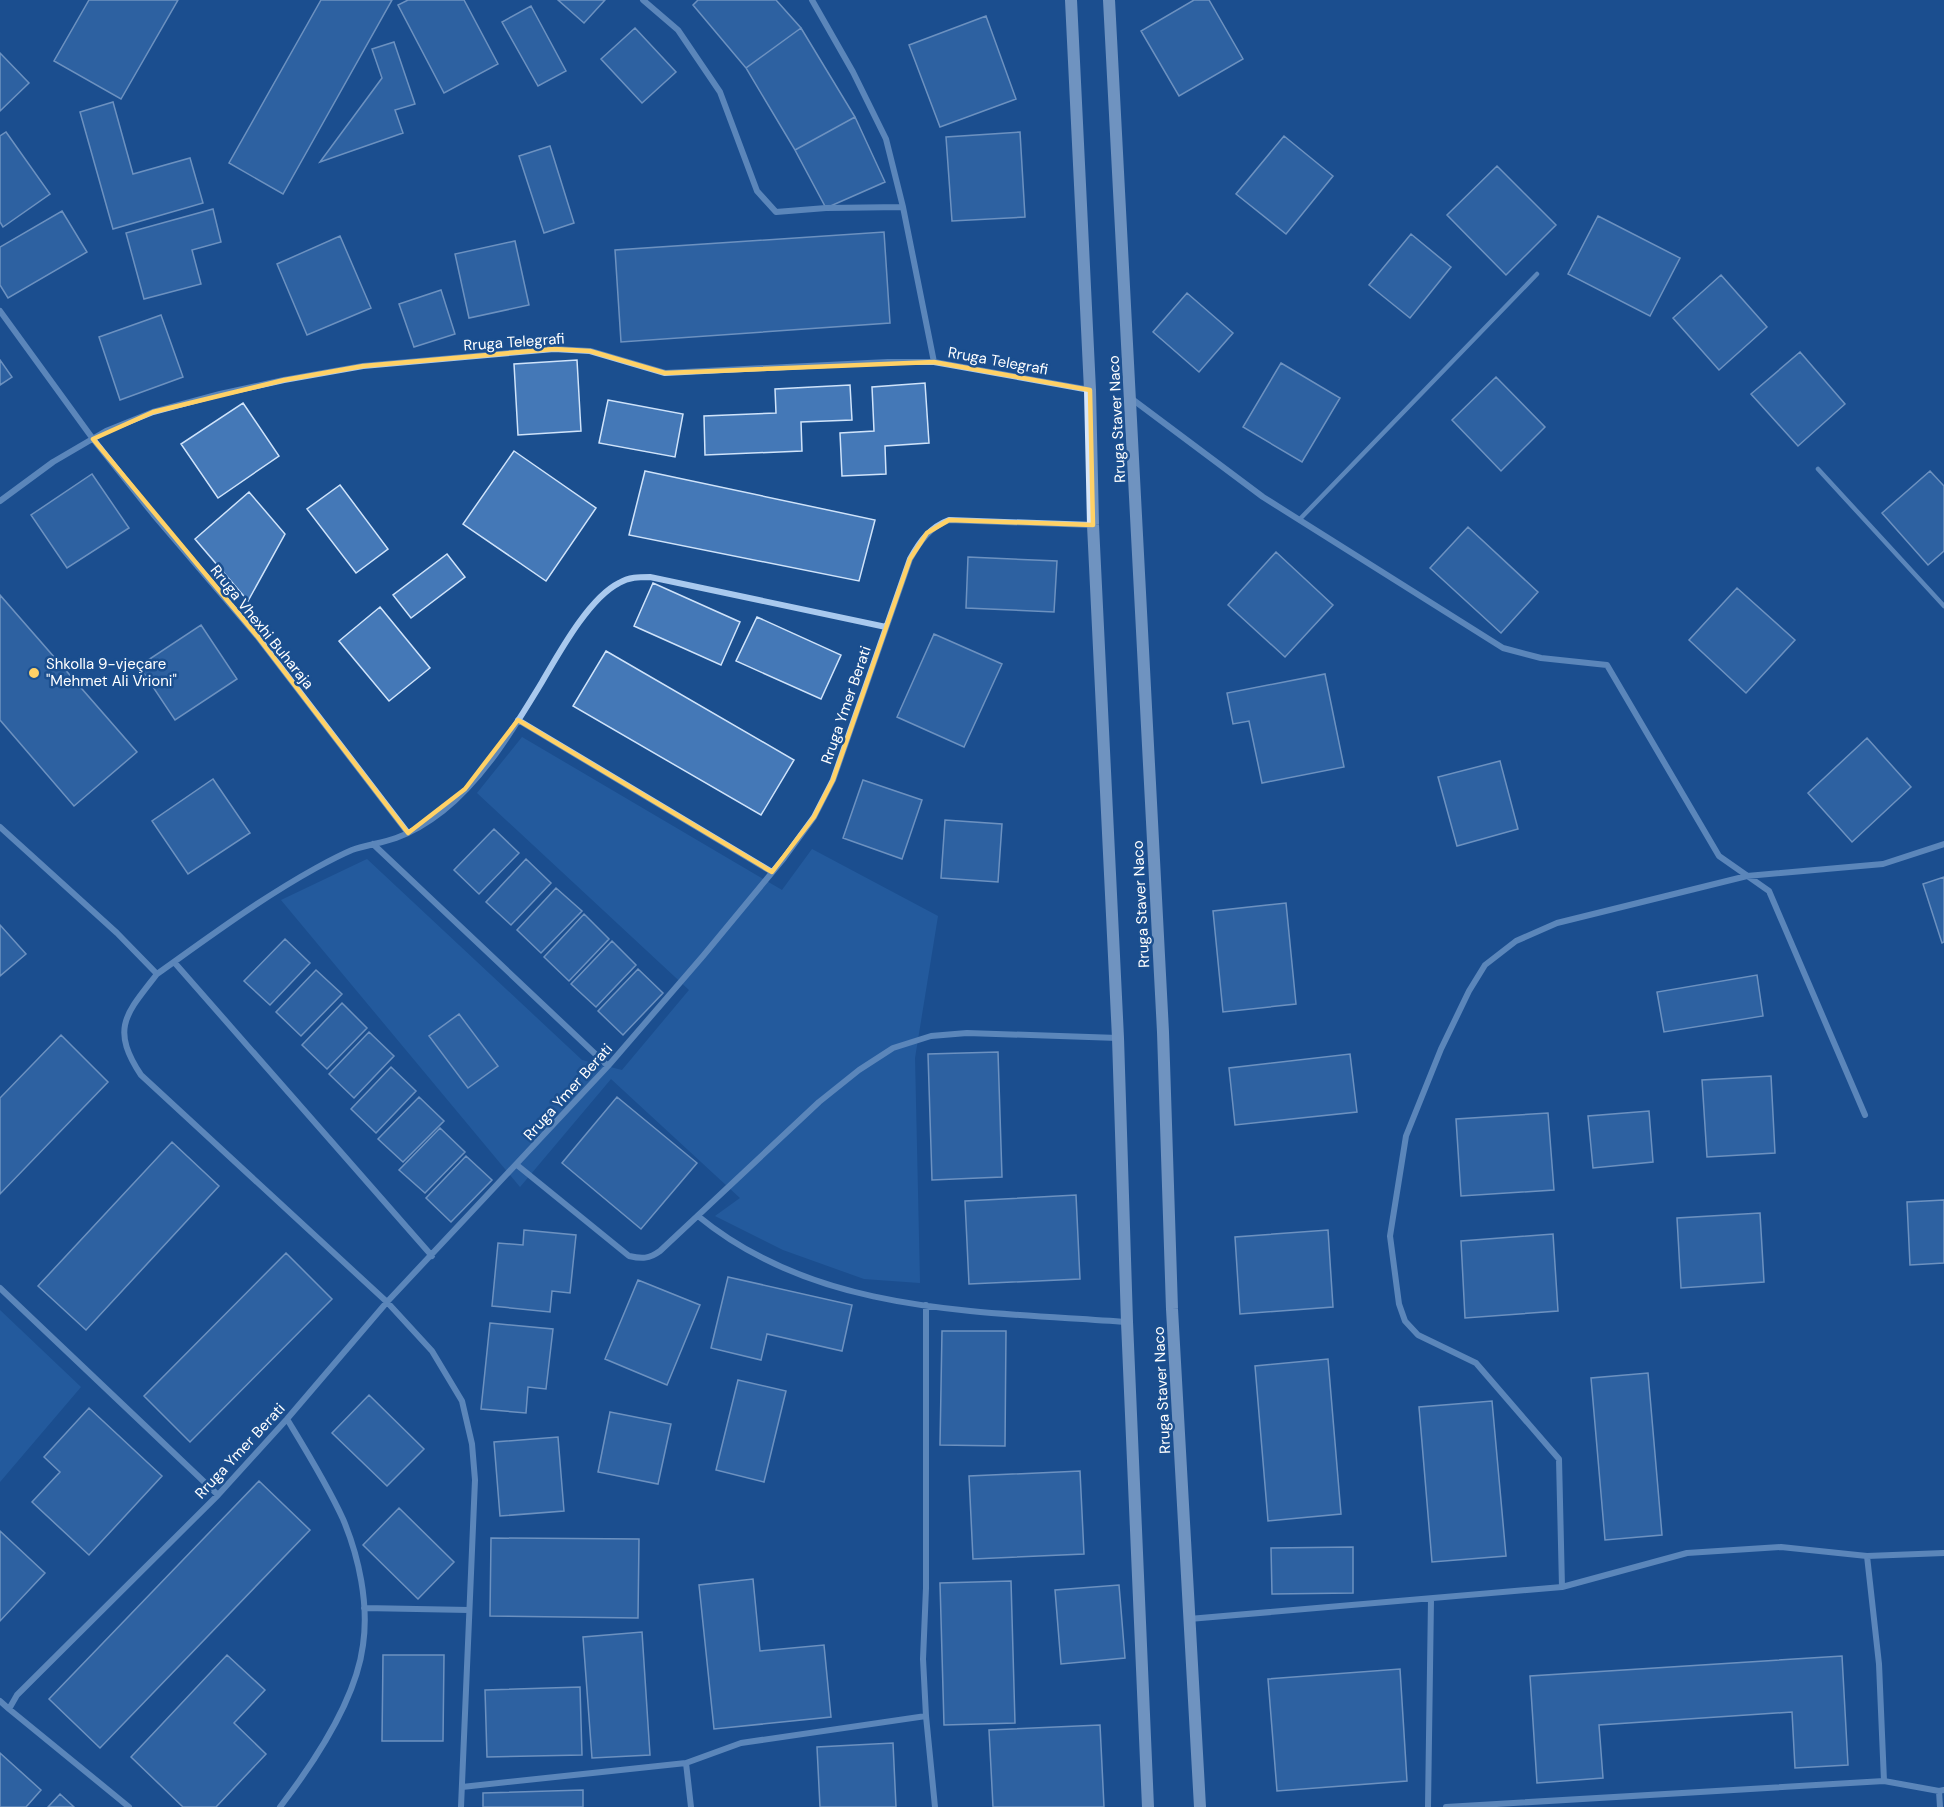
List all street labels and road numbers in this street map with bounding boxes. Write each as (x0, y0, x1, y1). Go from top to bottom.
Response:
street label: Rruga Telegrafi (463, 328, 565, 356)
street label: Rruga Telegrafi (946, 342, 1050, 380)
street label: Rruga Staver Naco (1104, 355, 1130, 483)
street label: Rruga Vhexhi Buharaja (206, 561, 318, 693)
street label: Rruga Ymer Berati (816, 643, 876, 767)
street label: Rruga Staver Naco (1128, 840, 1154, 968)
street label: Rruga Ymer Berati (519, 1039, 617, 1145)
street label: Rruga Staver Naco (1149, 1326, 1175, 1454)
street label: Rruga Ymer Berati (191, 1399, 289, 1503)

